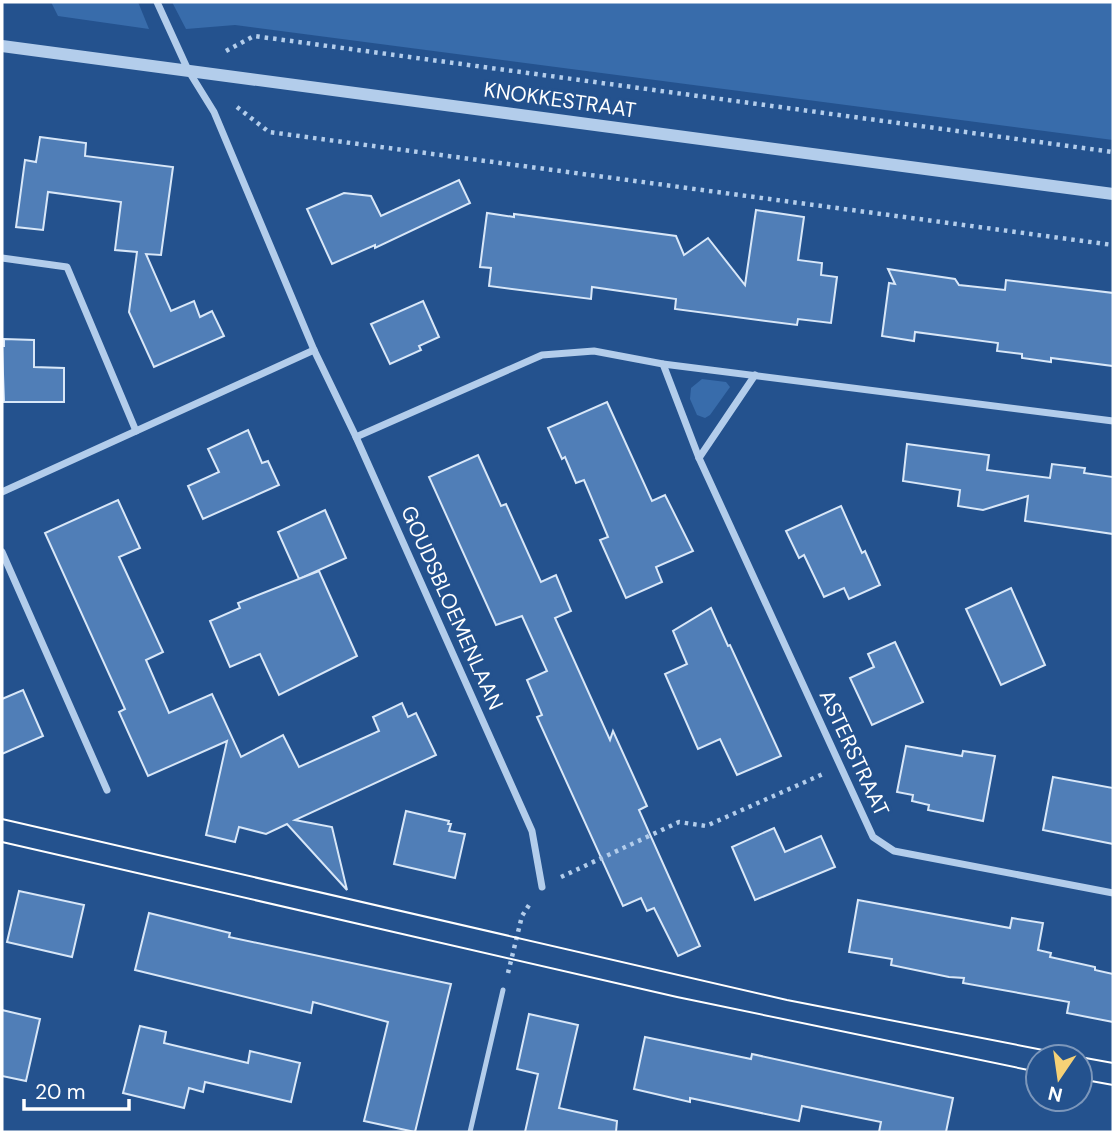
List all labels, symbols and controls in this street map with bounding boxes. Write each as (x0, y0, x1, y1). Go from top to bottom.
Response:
street label: KNOKKESTRAAT (482, 75, 638, 125)
street label: GOUDSBLOEMENLAAN (394, 502, 510, 714)
street label: ASTERSTRAAT (813, 685, 896, 821)
north arrow (1024, 1043, 1094, 1113)
scale bar (24, 1068, 130, 1112)
text: 20 m (35, 1078, 86, 1106)
text: N (1046, 1080, 1065, 1108)

